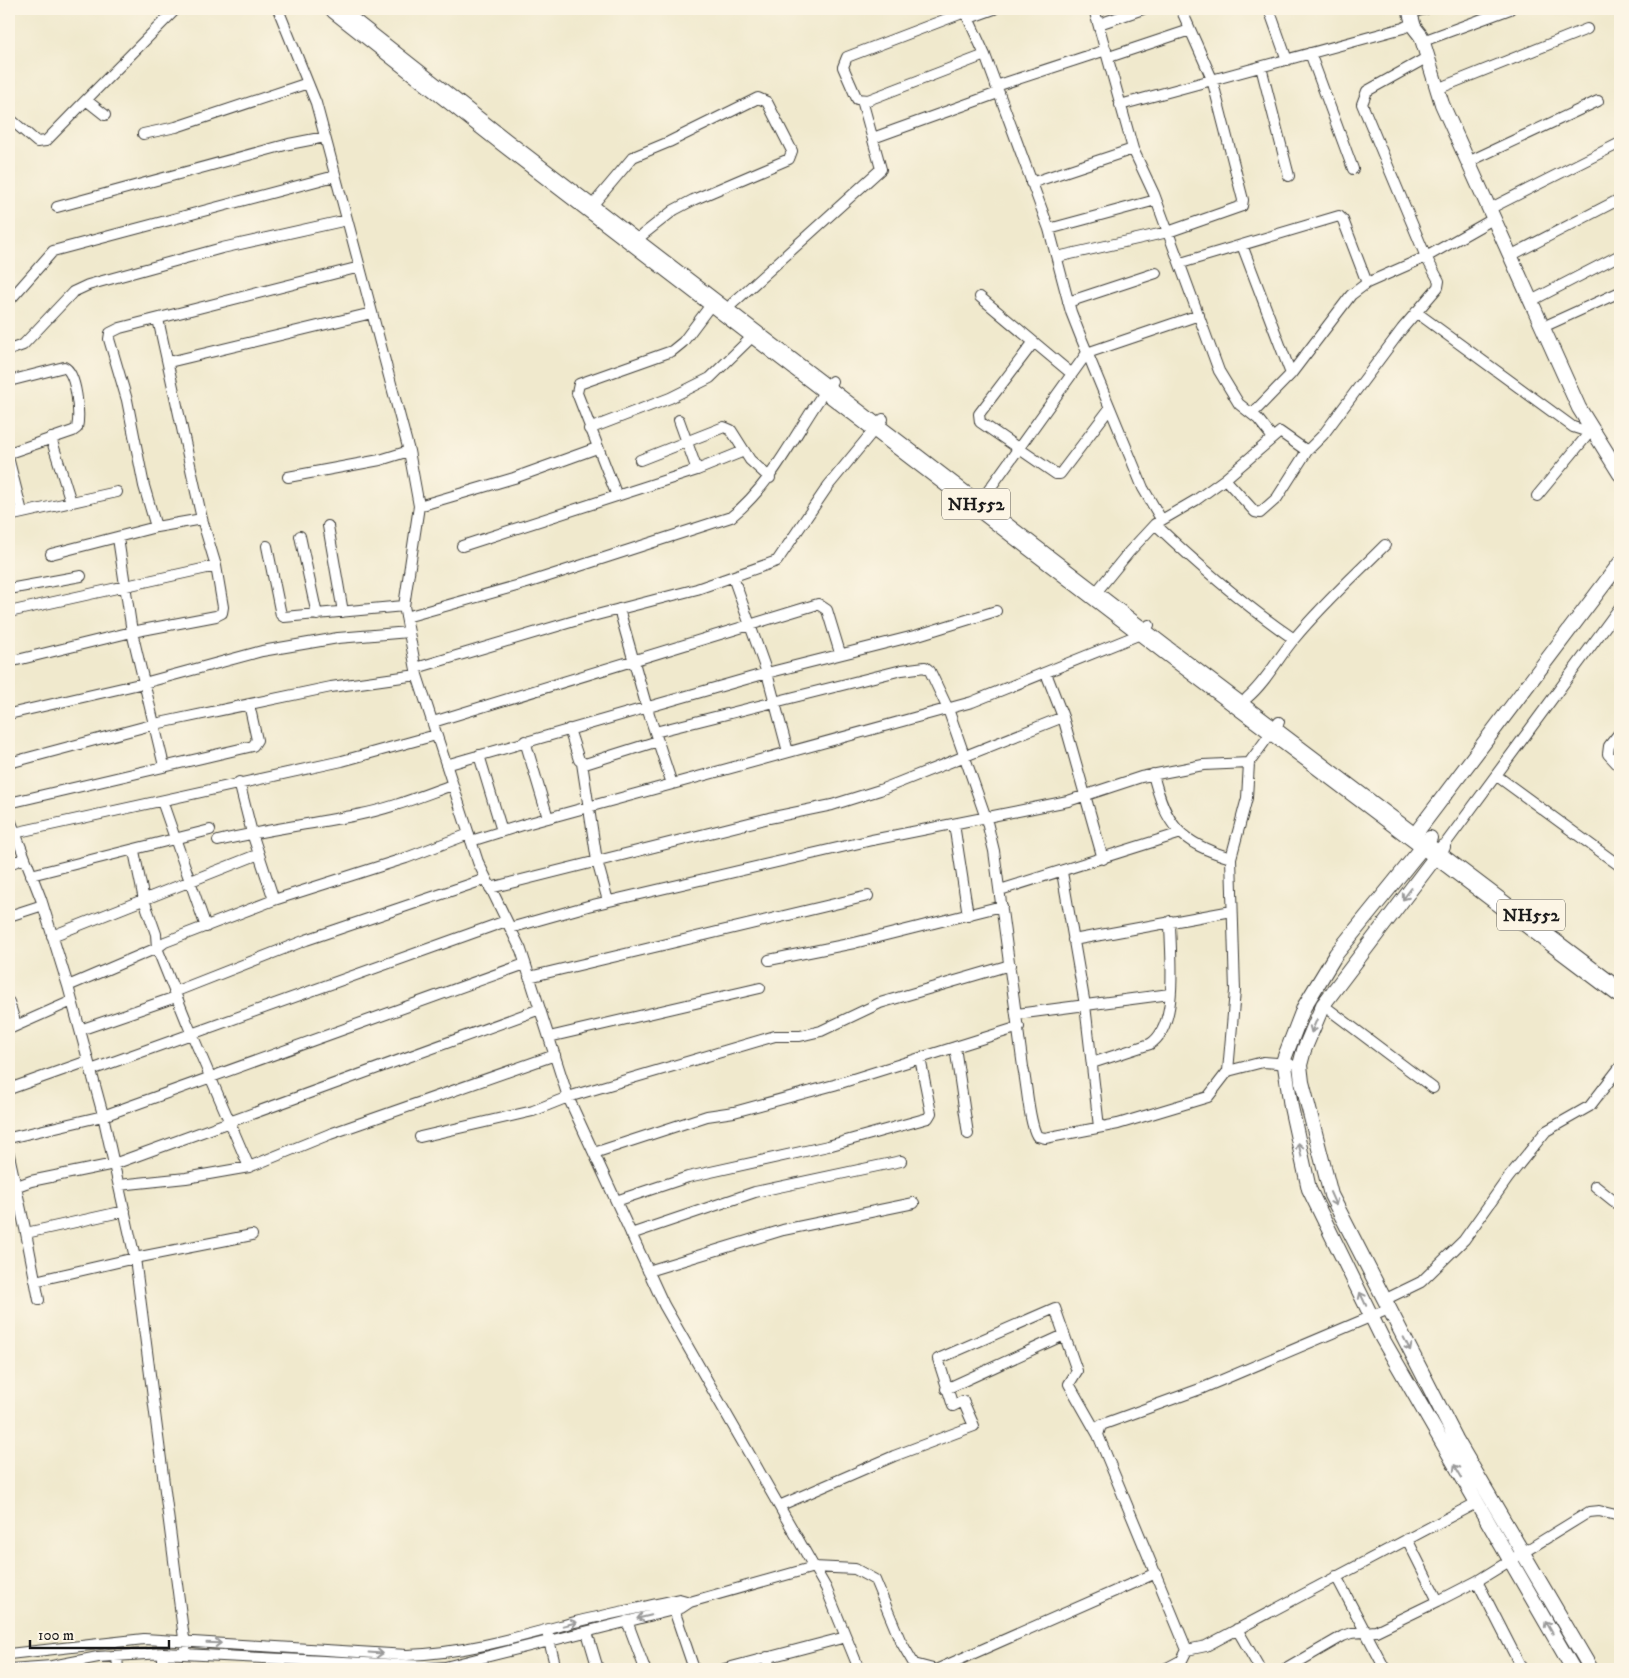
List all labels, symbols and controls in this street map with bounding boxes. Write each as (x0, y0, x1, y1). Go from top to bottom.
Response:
road number: NH552 (942, 488, 1010, 520)
one-way arrow (1402, 887, 1413, 900)
road number: NH552 (1497, 900, 1565, 930)
one-way arrow (1308, 1018, 1318, 1033)
one-way arrow (1295, 1142, 1304, 1158)
one-way arrow (1329, 1191, 1339, 1206)
one-way arrow (1358, 1291, 1368, 1306)
one-way arrow (1402, 1336, 1412, 1351)
one-way arrow (1453, 1465, 1463, 1479)
one-way arrow (636, 1613, 652, 1622)
scale bar (30, 1618, 169, 1650)
one-way arrow (562, 1619, 578, 1628)
one-way arrow (1543, 1620, 1553, 1635)
text: 100 m (38, 1626, 74, 1645)
one-way arrow (206, 1639, 222, 1648)
one-way arrow (368, 1648, 384, 1657)

